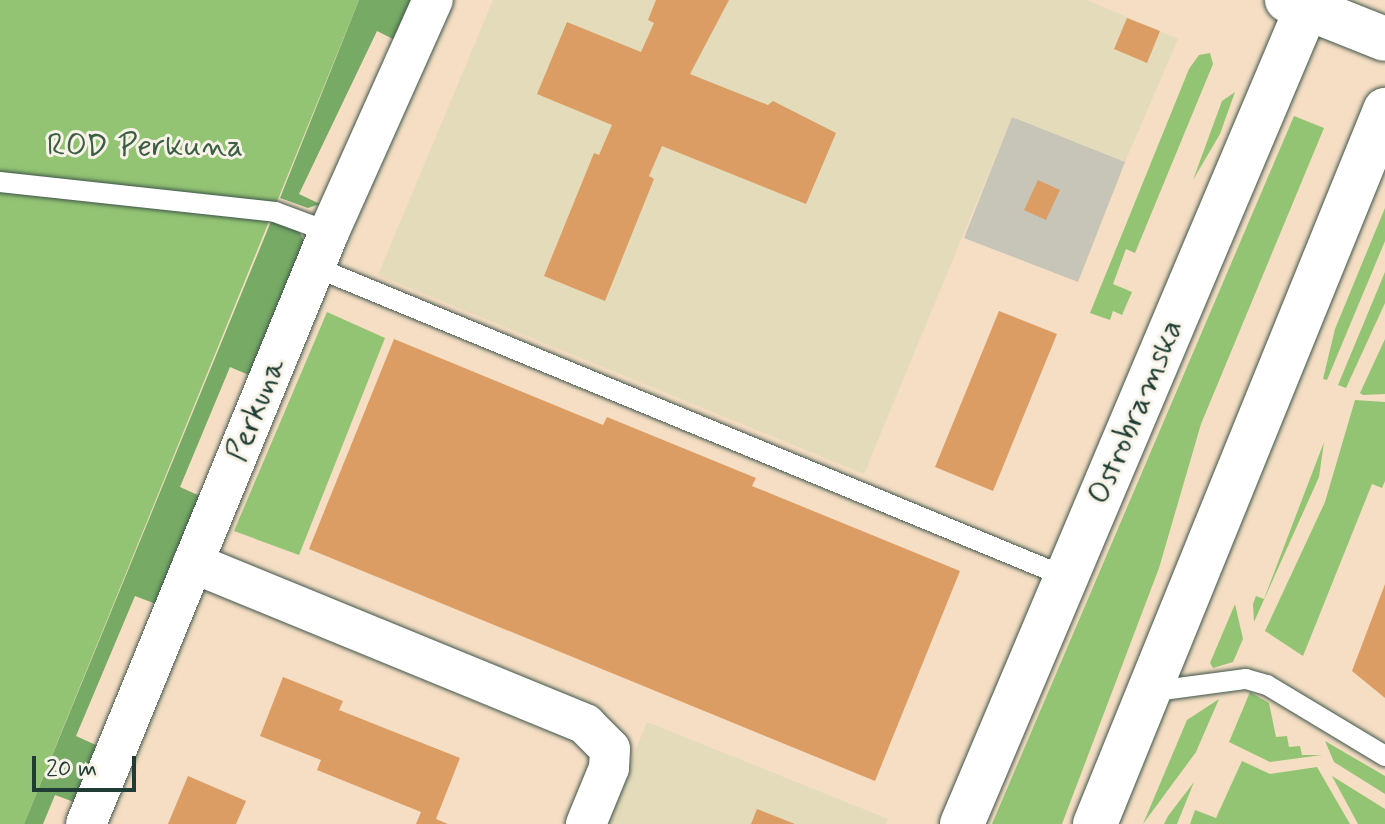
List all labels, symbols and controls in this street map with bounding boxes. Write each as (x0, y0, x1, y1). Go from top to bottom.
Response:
park label: ROD Perkuna (56, 127, 234, 165)
street label: Ostrobramska (1080, 314, 1192, 510)
street label: Perkuna (218, 353, 294, 467)
scale bar (36, 740, 140, 790)
text: 20 m (46, 754, 97, 785)

